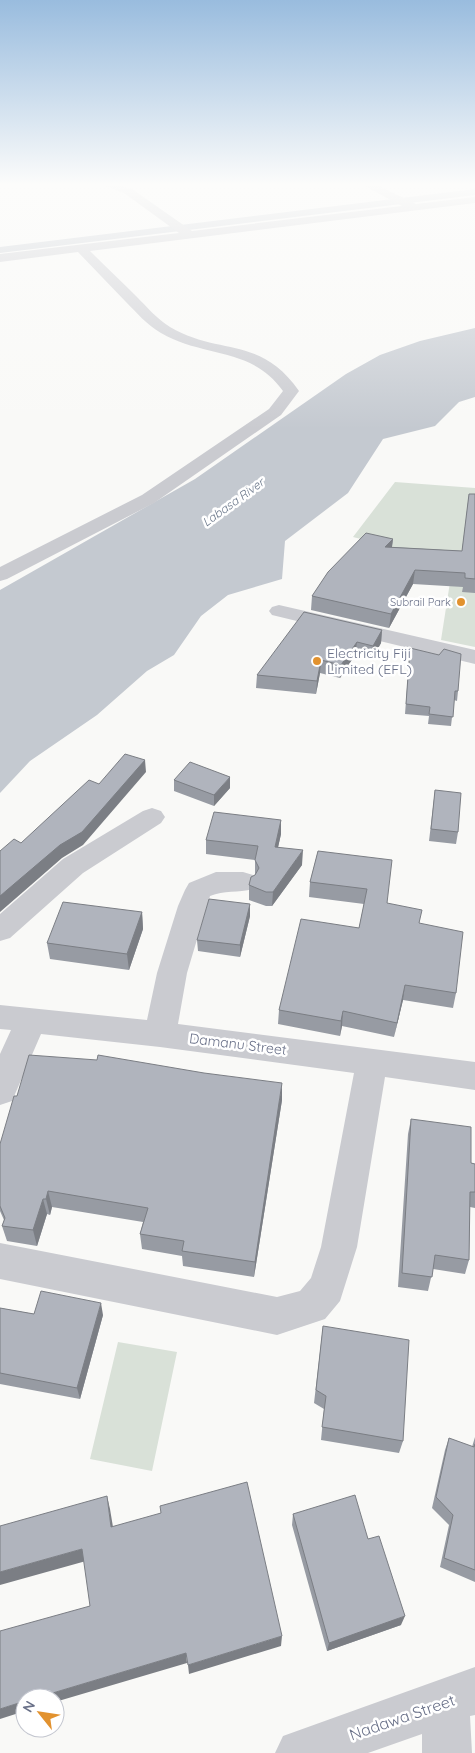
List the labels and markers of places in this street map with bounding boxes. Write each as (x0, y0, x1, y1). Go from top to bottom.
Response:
place label: Subrail Park (390, 595, 451, 609)
marker: Subrail Park (455, 596, 467, 608)
place label: Electricity Fiji Limited (EFL) (327, 644, 412, 678)
marker: Electricity Fiji Limited (EFL) (311, 655, 323, 667)

